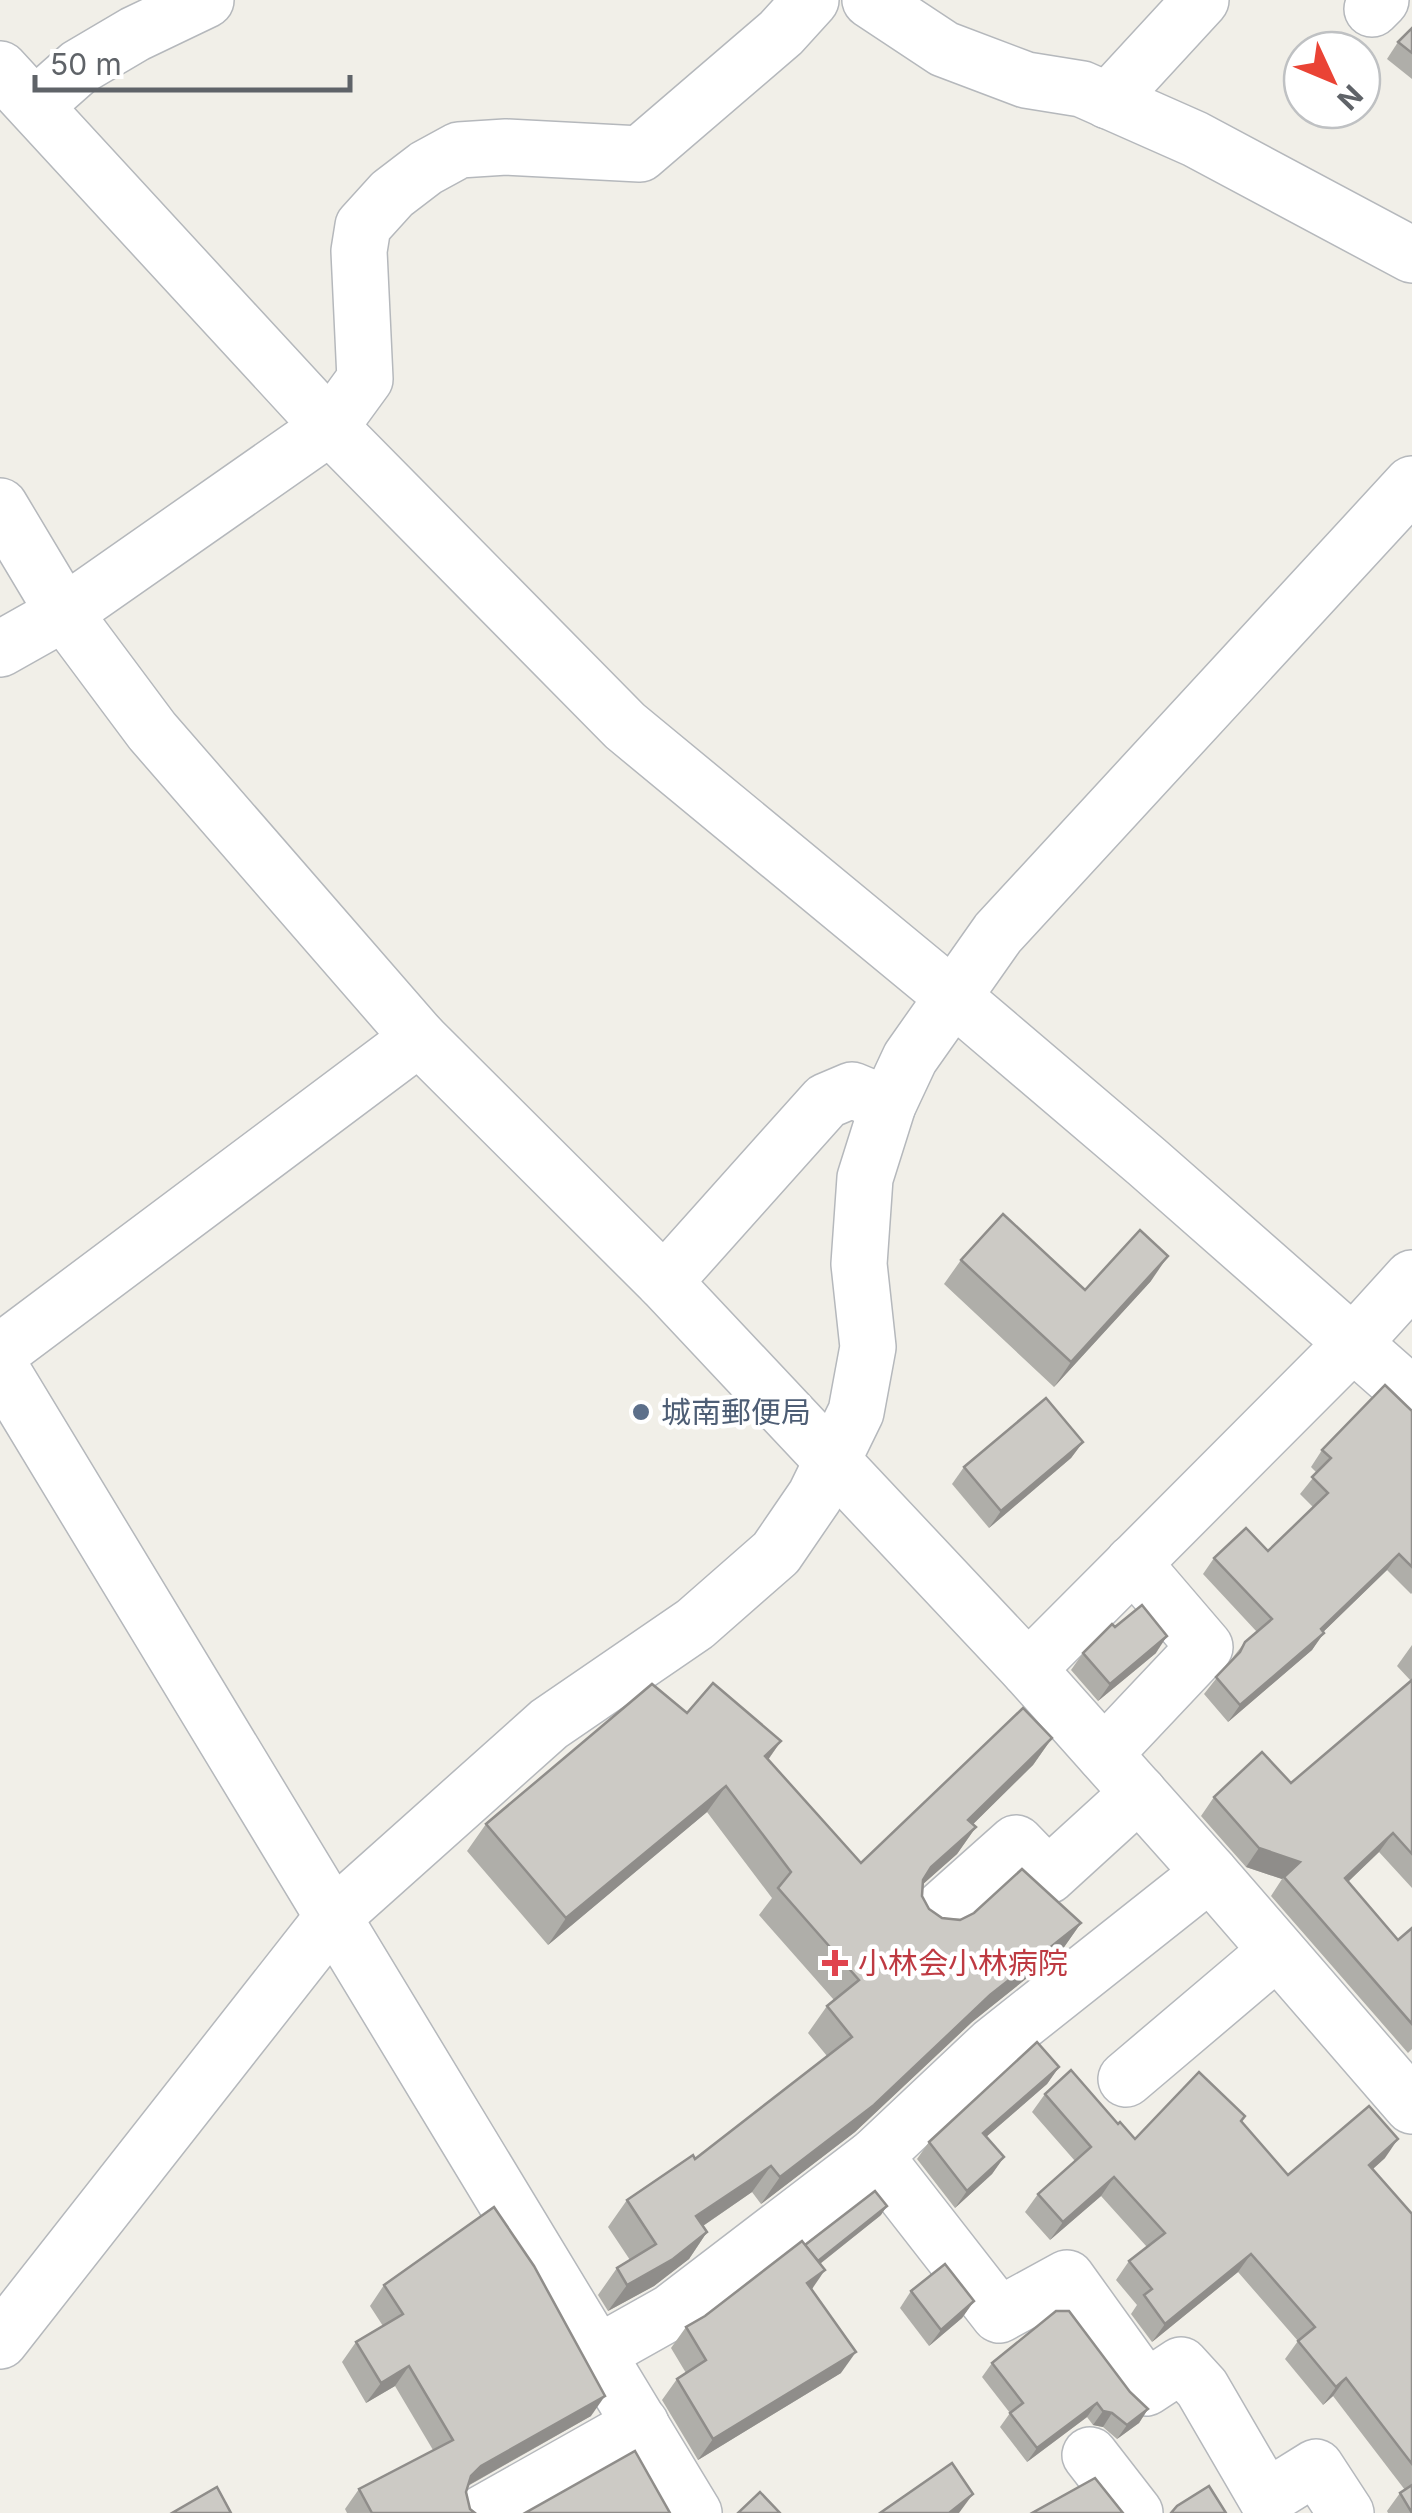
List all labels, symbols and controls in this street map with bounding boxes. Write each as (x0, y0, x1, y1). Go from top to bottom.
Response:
scale bar (35, 30, 350, 92)
north arrow (1282, 30, 1382, 130)
text: 50 m (50, 46, 122, 82)
text: N (1330, 78, 1370, 117)
place label: 城南郵便局 (661, 1394, 811, 1430)
marker: 城南郵便局 (630, 1401, 652, 1423)
place label: 小林会小林病院 (858, 1945, 1068, 1981)
marker: 小林会小林病院 (822, 1950, 848, 1976)

